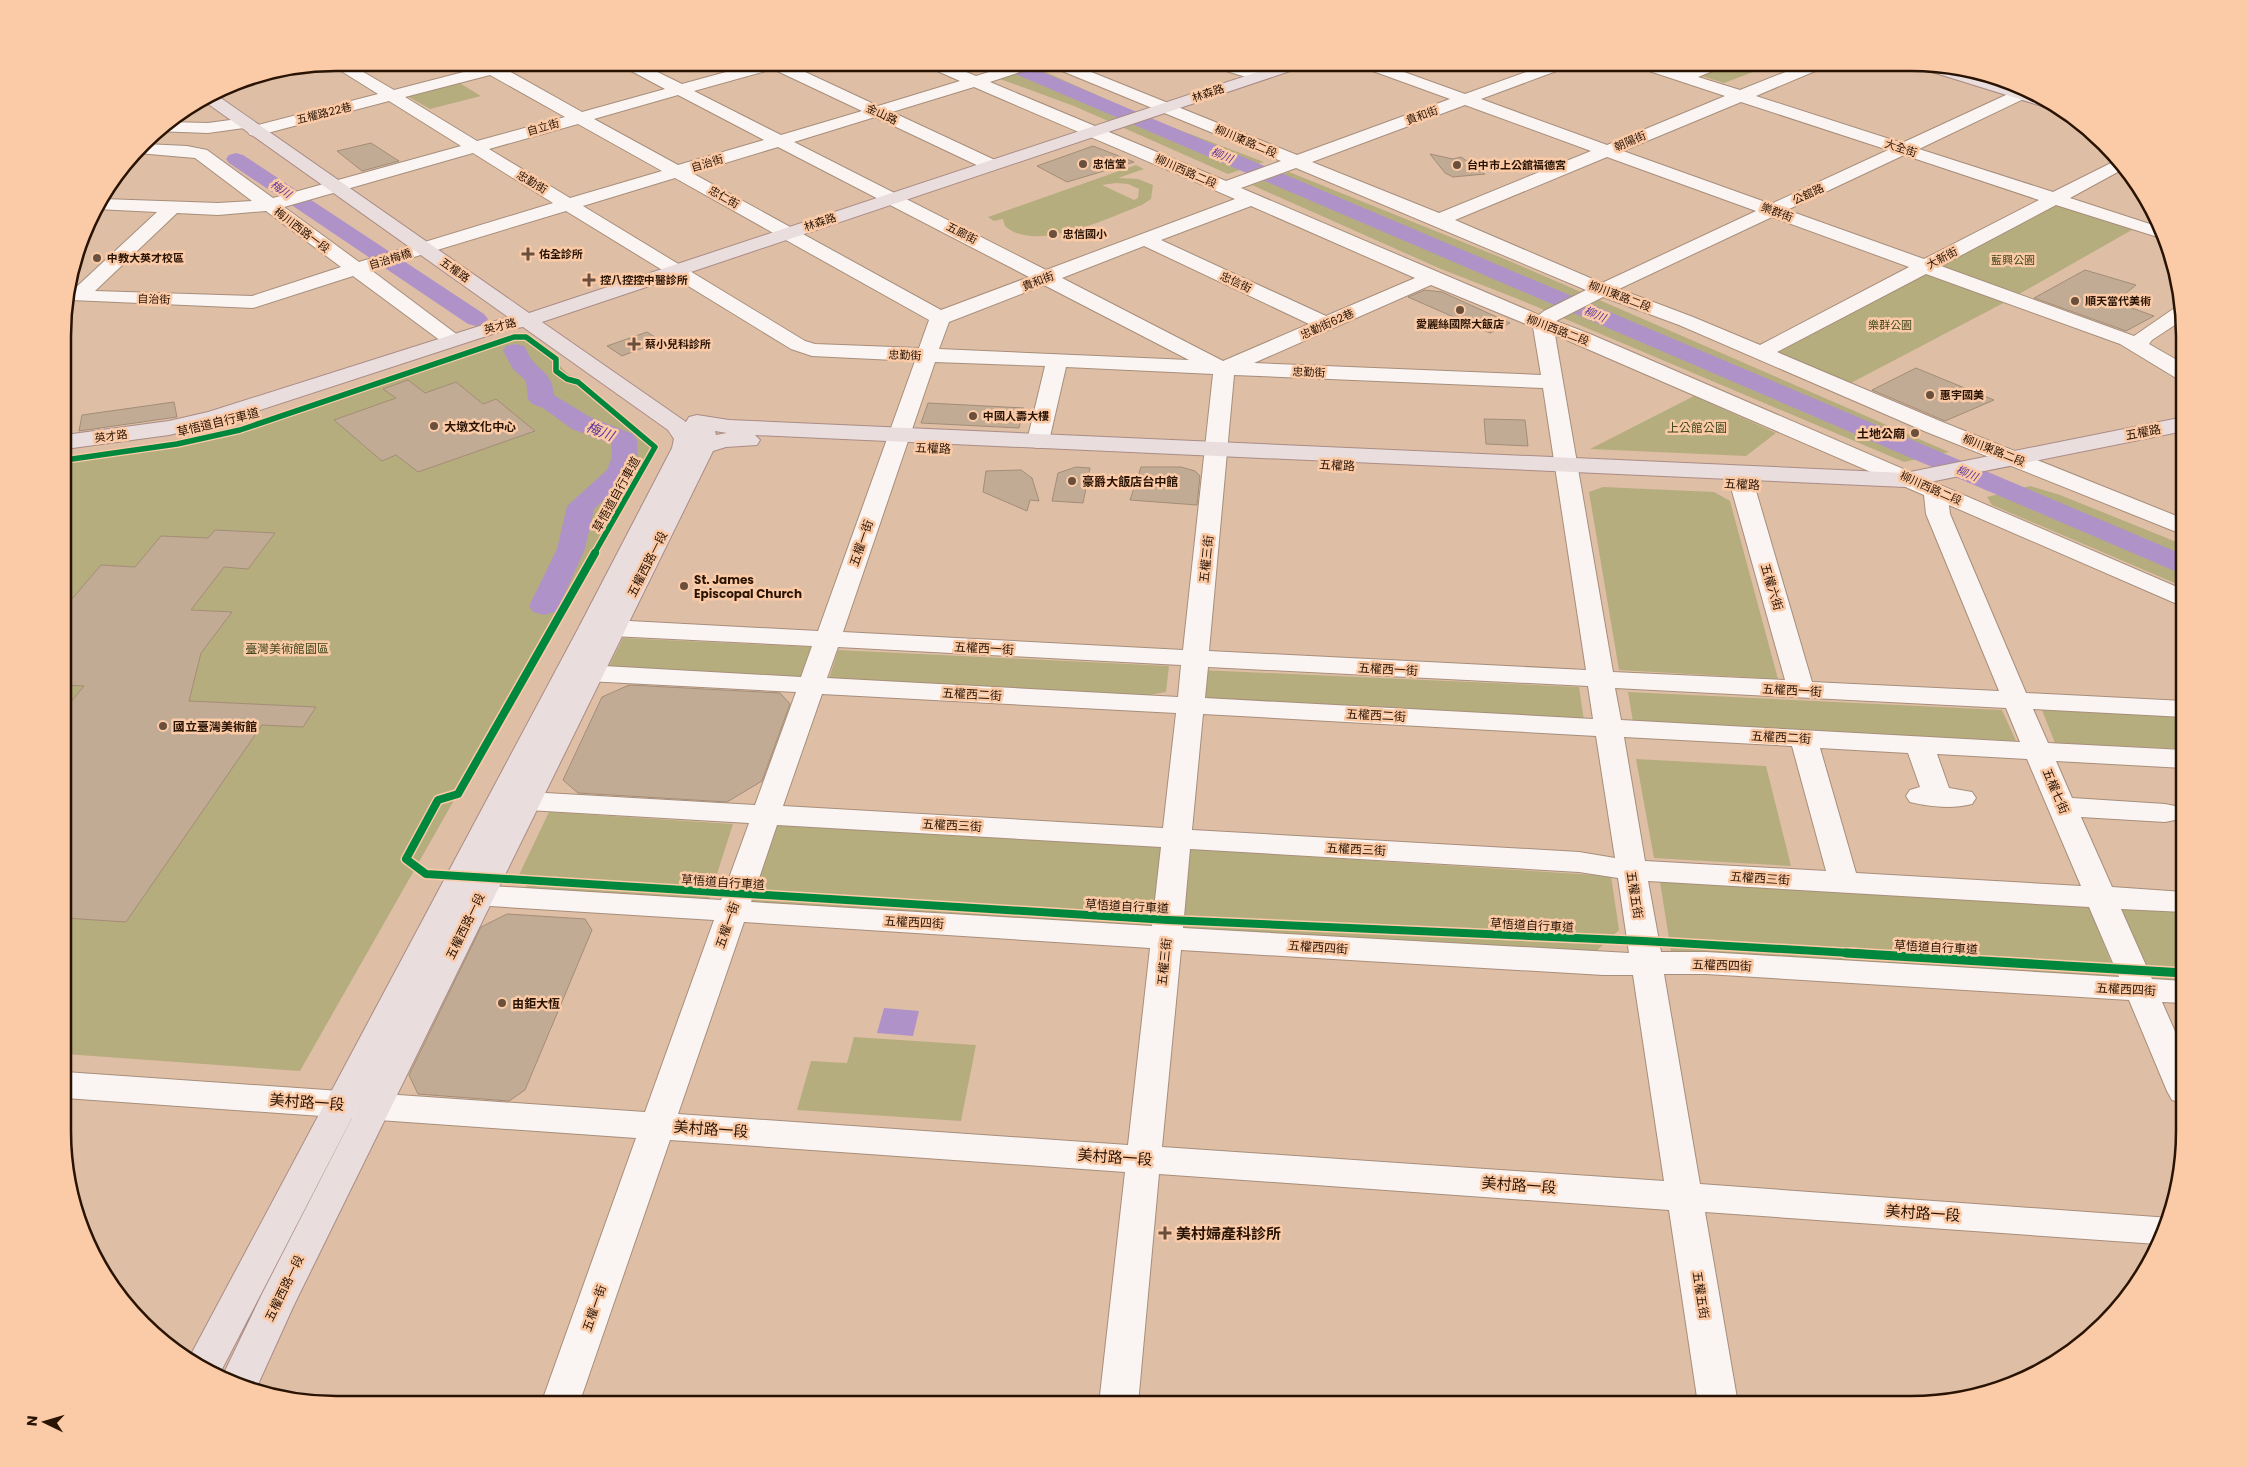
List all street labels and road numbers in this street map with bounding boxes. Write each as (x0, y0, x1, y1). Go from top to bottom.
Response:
street label: 林森路 (1190, 80, 1226, 106)
street label: 五權路22巷 (295, 98, 353, 128)
street label: 金山路 (864, 100, 900, 128)
street label: 貴和街 (1404, 102, 1440, 128)
street label: 自立街 (525, 115, 561, 139)
street label: 柳川東路二段 (1213, 122, 1279, 160)
street label: 朝陽街 (1612, 127, 1648, 155)
street label: 大全街 (1883, 135, 1919, 161)
street label: 柳川西路二段 (1153, 150, 1219, 192)
street label: 自治街 (689, 151, 725, 175)
street label: 忠勤街 (514, 167, 550, 197)
street label: 公舘路 (1790, 180, 1826, 208)
street label: 忠仁街 (706, 182, 742, 212)
street label: 樂群街 (1759, 199, 1795, 225)
street label: 梅川西路一段 (271, 204, 333, 256)
street label: 林森路 (802, 209, 838, 235)
street label: 五廊街 (944, 218, 980, 248)
street label: 大新街 (1924, 243, 1960, 273)
street label: 自治梅橋 (367, 245, 413, 273)
street label: 五權路 (437, 254, 473, 286)
street label: 貴和街 (1020, 268, 1056, 294)
street label: 忠信街 (1218, 268, 1254, 296)
street label: 柳川東路二段 (1587, 278, 1653, 314)
street label: 自治街 (137, 290, 171, 308)
street label: 忠勤街62巷 (1298, 305, 1356, 343)
street label: 柳川西路二段 (1524, 311, 1592, 349)
street label: 英才路 (482, 314, 518, 338)
street label: 忠勤街 (888, 346, 922, 364)
street label: 忠勤街 (1292, 363, 1326, 381)
street label: 草悟道自行車道 (175, 404, 261, 440)
street label: 五權路 (2124, 420, 2162, 444)
street label: 英才路 (94, 426, 128, 446)
street label: 柳川東路二段 (1960, 430, 2028, 470)
street label: 五權路 (915, 439, 951, 457)
street label: 草悟道自行車道 (588, 453, 644, 535)
street label: 五權路 (1319, 456, 1355, 474)
street label: 柳川西路二段 (1898, 467, 1964, 509)
street label: 五權路 (1724, 475, 1760, 493)
street label: 五權一街 (845, 518, 877, 568)
street label: 五權西路一段 (623, 528, 671, 600)
street label: 五權三街 (1195, 534, 1217, 584)
street label: 五權六街 (1757, 562, 1787, 612)
street label: 五權西一街 (954, 638, 1014, 658)
street label: 五權西一街 (1358, 659, 1418, 679)
street label: 五權西一街 (1762, 680, 1822, 700)
street label: 五權西二街 (942, 684, 1002, 704)
street label: 五權西二街 (1346, 705, 1406, 725)
street label: 五權西二街 (1751, 727, 1811, 747)
street label: 五權七街 (2039, 766, 2073, 816)
street label: 五權西三街 (922, 815, 982, 835)
street label: 五權西三街 (1326, 839, 1386, 859)
street label: 五權西三街 (1729, 867, 1791, 889)
street label: 五權五街 (1623, 870, 1647, 920)
street label: 草悟道自行車道 (681, 871, 765, 893)
street label: 五權西路一段 (442, 890, 488, 962)
street label: 草悟道自行車道 (1085, 895, 1169, 917)
street label: 五權一街 (711, 900, 743, 950)
street label: 五權西四街 (884, 912, 944, 932)
street label: 草悟道自行車道 (1490, 914, 1574, 936)
street label: 五權西四街 (1287, 936, 1349, 958)
street label: 草悟道自行車道 (1894, 936, 1978, 958)
street label: 五權三街 (1153, 937, 1175, 987)
street label: 五權西四街 (1692, 955, 1752, 975)
street label: 五權西四街 (2096, 979, 2156, 999)
street label: 美村路一段 (269, 1089, 345, 1115)
street label: 美村路一段 (673, 1116, 749, 1142)
street label: 美村路一段 (1077, 1144, 1153, 1170)
street label: 美村路一段 (1481, 1172, 1557, 1198)
street label: 美村路一段 (1885, 1200, 1961, 1226)
street label: 五權西路一段 (261, 1252, 307, 1324)
street label: 五權五街 (1689, 1270, 1713, 1320)
street label: 五權一街 (578, 1283, 610, 1333)

